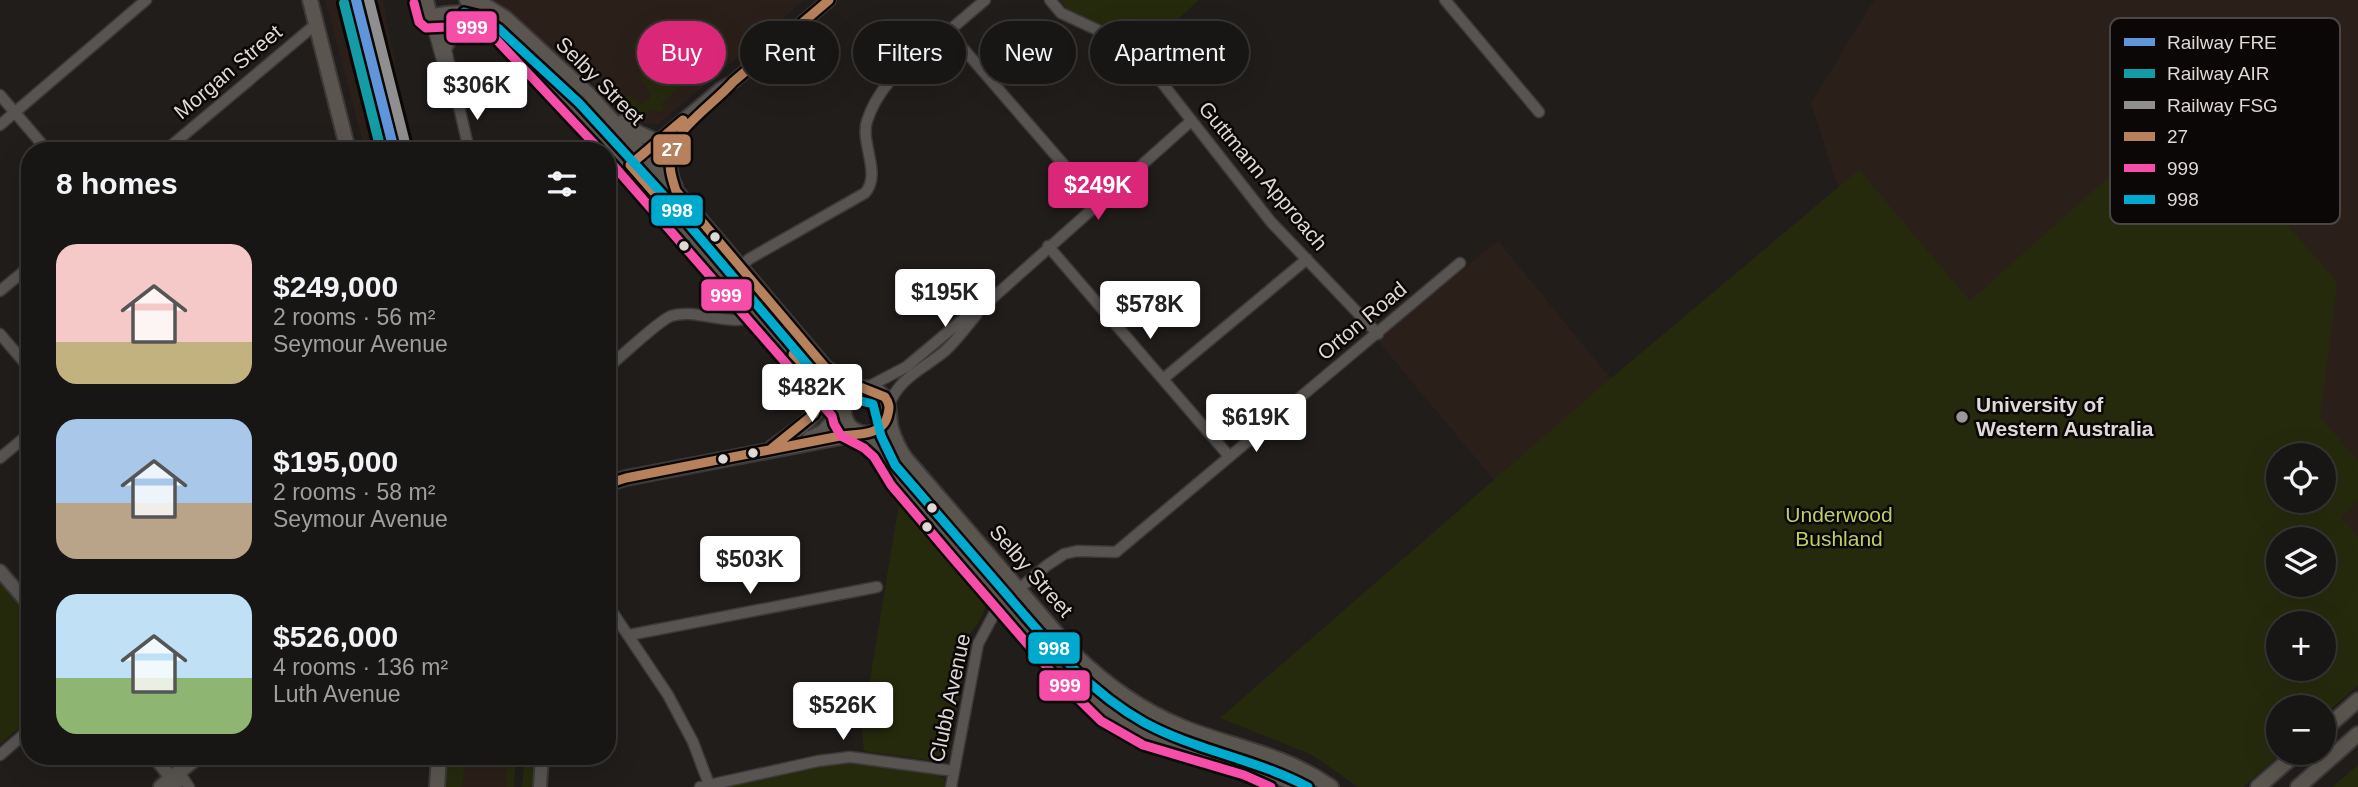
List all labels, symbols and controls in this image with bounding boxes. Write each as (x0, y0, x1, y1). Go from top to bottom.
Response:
line badge: 999 (445, 10, 498, 44)
text: 999 (456, 17, 488, 38)
legend (2110, 18, 2340, 224)
street label: Morgan Street (169, 20, 286, 123)
chip: Buy (637, 21, 726, 84)
chip: Rent (740, 21, 839, 84)
chip: Filters (853, 21, 966, 84)
chip: New (980, 21, 1076, 84)
chip: Apartment (1090, 21, 1249, 84)
street label: Selby Street (552, 32, 649, 129)
text: Railway FRE (2167, 32, 2277, 53)
pin: $306K (428, 62, 526, 122)
text: Railway AIR (2167, 63, 2269, 84)
text: $306K (443, 72, 511, 98)
text: Railway FSG (2167, 95, 2278, 116)
street label: Guttmann Approach (1195, 97, 1332, 255)
text: 27 (2167, 126, 2188, 147)
line badge: 27 (652, 133, 692, 166)
text: 27 (661, 139, 683, 160)
text: 999 (2167, 158, 2199, 179)
pin: $249K (1049, 162, 1147, 222)
icon: filters (543, 165, 581, 203)
text: 8 homes (56, 167, 178, 200)
text: $249K (1064, 172, 1132, 198)
text: 998 (2167, 189, 2199, 210)
line badge: 998 (650, 194, 704, 227)
text: 998 (661, 200, 693, 221)
unlabelled marker (708, 230, 722, 244)
unlabelled marker (677, 239, 691, 253)
text: $249,000 (273, 270, 398, 303)
pin: $195K (896, 270, 994, 329)
icon: home (112, 272, 196, 356)
street label: Orton Road (1313, 277, 1411, 364)
line badge: 999 (700, 278, 753, 312)
text: $195K (911, 279, 979, 305)
pin: $578K (1101, 282, 1199, 341)
text: 999 (710, 285, 742, 306)
text: $578K (1116, 291, 1184, 317)
text: 2 rooms · 56 m² (273, 304, 435, 330)
text: Seymour Avenue (273, 331, 448, 357)
pin: $482K (763, 364, 861, 424)
text: $482K (778, 374, 846, 400)
place label: University of Western Australia (1976, 393, 2154, 440)
pin: $619K (1207, 394, 1305, 454)
text: $619K (1222, 404, 1290, 430)
marker: University of Western Australia (1954, 409, 1970, 425)
map controls (2266, 443, 2336, 765)
button: locate (2266, 443, 2336, 513)
text: $195,000 (273, 445, 398, 478)
unlabelled marker (746, 446, 760, 460)
icon: home (112, 447, 196, 531)
unlabelled marker (716, 452, 730, 466)
text: 2 rooms · 58 m² (273, 479, 435, 505)
unlabelled marker (925, 501, 939, 515)
park label: Underwood Bushland (1785, 503, 1893, 550)
text: Seymour Avenue (273, 506, 448, 532)
unlabelled marker (920, 520, 934, 534)
street label: Selby Street (985, 520, 1078, 622)
button: layers (2266, 527, 2336, 597)
pin: $503K (701, 536, 799, 596)
text: $503K (716, 546, 784, 572)
button: + (2266, 611, 2336, 681)
text: $526,000 (273, 620, 398, 653)
icon: home (112, 622, 196, 706)
line badge: 998 (1027, 631, 1081, 665)
street label: Clubb Avenue (925, 632, 974, 764)
text: 998 (1038, 638, 1070, 659)
text: 4 rooms · 136 m² (273, 654, 448, 680)
line badge: 999 (1038, 669, 1091, 702)
text: 999 (1049, 675, 1081, 696)
text: Luth Avenue (273, 681, 400, 707)
pin: $526K (794, 682, 892, 742)
text: $526K (809, 692, 877, 718)
button: − (2266, 695, 2336, 765)

